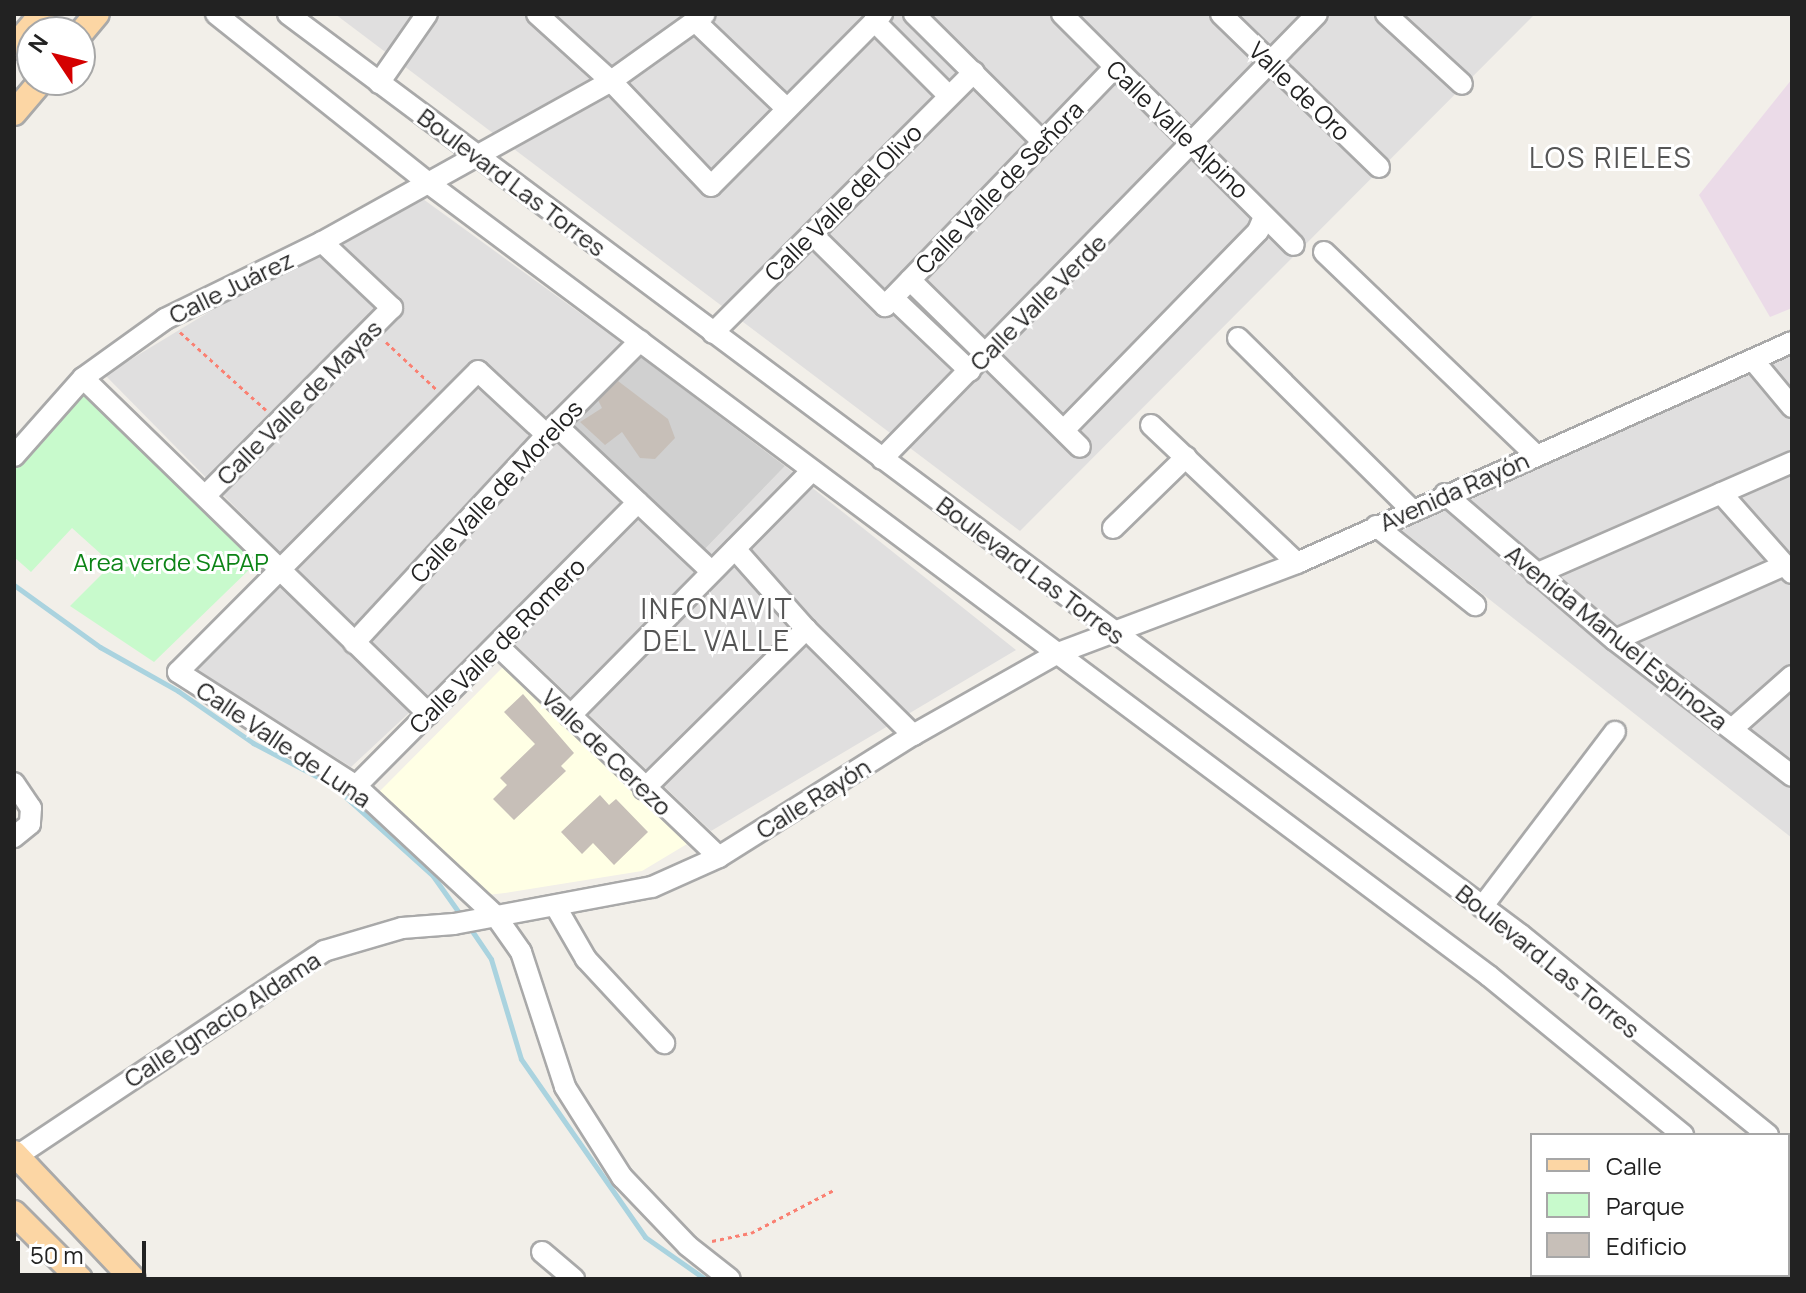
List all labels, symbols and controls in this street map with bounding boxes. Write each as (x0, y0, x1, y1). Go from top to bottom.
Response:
north arrow (16, 16, 96, 96)
text: N (21, 28, 55, 58)
street label: Valle de Oro (1243, 36, 1357, 146)
street label: Calle Valle Alpino (1101, 54, 1255, 204)
street label: Calle Valle de Señora (909, 95, 1089, 279)
street label: Boulevard Las Torres (412, 102, 612, 262)
street label: Calle Valle del Olivo (758, 117, 928, 287)
district label: LOS RIELES (1529, 140, 1693, 174)
street label: Calle Valle Verde (964, 228, 1112, 376)
street label: Calle Juárez (164, 245, 298, 329)
street label: Calle Valle de Mayas (211, 314, 387, 490)
street label: Calle Valle de Morelos (404, 394, 588, 588)
street label: Avenida Rayón (1375, 445, 1533, 537)
street label: Boulevard Las Torres (931, 490, 1131, 650)
street label: Avenida Manuel Espinoza (1500, 538, 1734, 736)
park label: Area verde SAPAP (73, 548, 269, 576)
street label: Calle Valle de Romero (403, 551, 591, 739)
district label: INFONAVIT DEL VALLE (640, 591, 794, 657)
street label: Calle Valle de Luna (191, 675, 377, 813)
street label: Valle de Cerezo (536, 683, 678, 821)
street label: Calle Rayón (751, 752, 875, 844)
street label: Boulevard Las Torres (1450, 878, 1646, 1044)
street label: Calle Ignacio Aldama (119, 945, 325, 1093)
legend (1530, 1133, 1790, 1277)
text: Calle (1606, 1149, 1662, 1182)
text: Parque (1606, 1189, 1684, 1222)
scale bar (20, 1225, 150, 1275)
text: Edificio (1606, 1229, 1687, 1262)
text: 50 m (30, 1238, 84, 1271)

